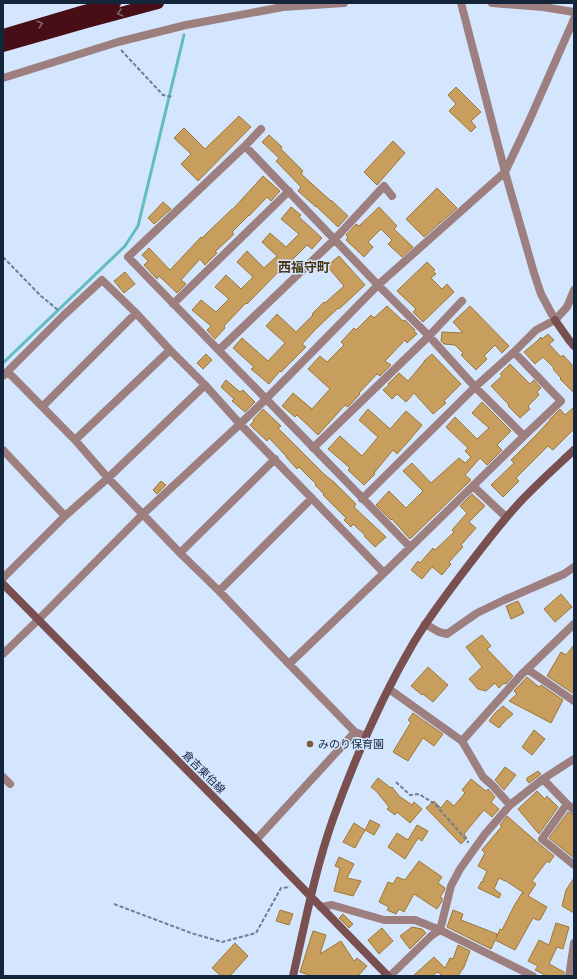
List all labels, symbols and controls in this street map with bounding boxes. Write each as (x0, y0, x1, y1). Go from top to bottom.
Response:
one-way arrow (117, 8, 124, 17)
one-way arrow (37, 20, 44, 29)
district label: 西福守町 (278, 260, 330, 275)
place label: みのり保育園 (318, 738, 384, 751)
marker: みのり保育園 (305, 739, 315, 749)
street label: 倉吉東伯線 (180, 748, 228, 796)

